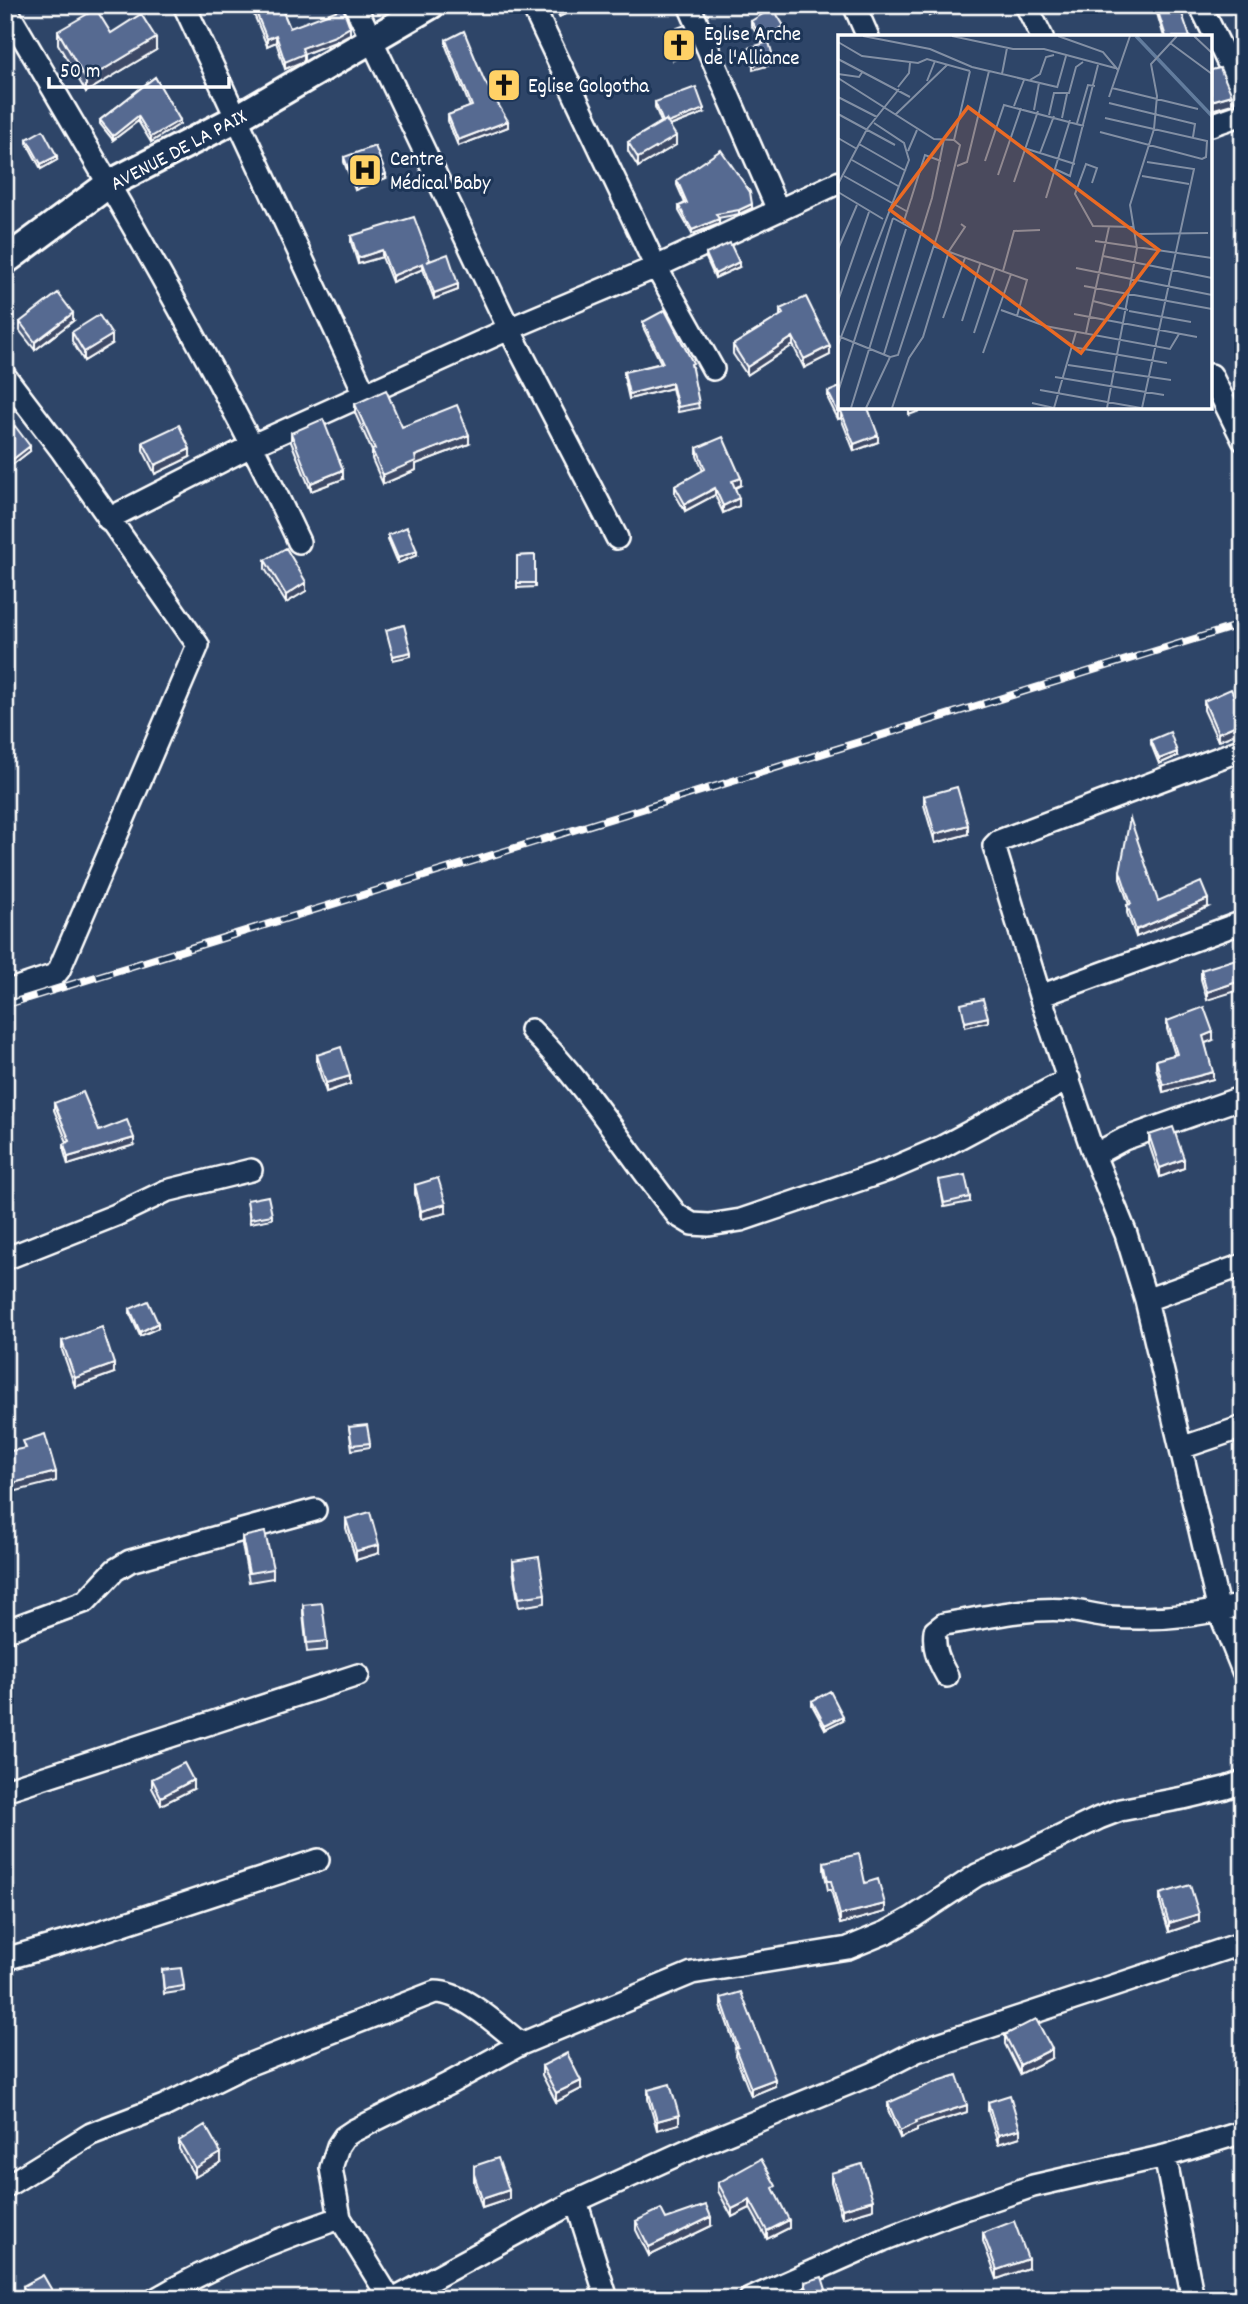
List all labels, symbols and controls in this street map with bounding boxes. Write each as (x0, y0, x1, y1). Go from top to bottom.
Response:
place label: Eglise Arche de l'Alliance (704, 21, 801, 75)
church icon: Eglise Arche de l'Alliance (660, 26, 698, 64)
inset map (838, 35, 1213, 410)
scale bar (49, 46, 229, 90)
text: 50 m (60, 58, 100, 88)
church icon: Eglise Golgotha (485, 66, 523, 104)
place label: Eglise Golgotha (528, 73, 650, 103)
street label: AVENUE DE LA PAIX (106, 103, 253, 200)
place label: Centre Médical Baby (390, 146, 491, 200)
hospital icon: Centre Médical Baby (346, 151, 384, 189)

